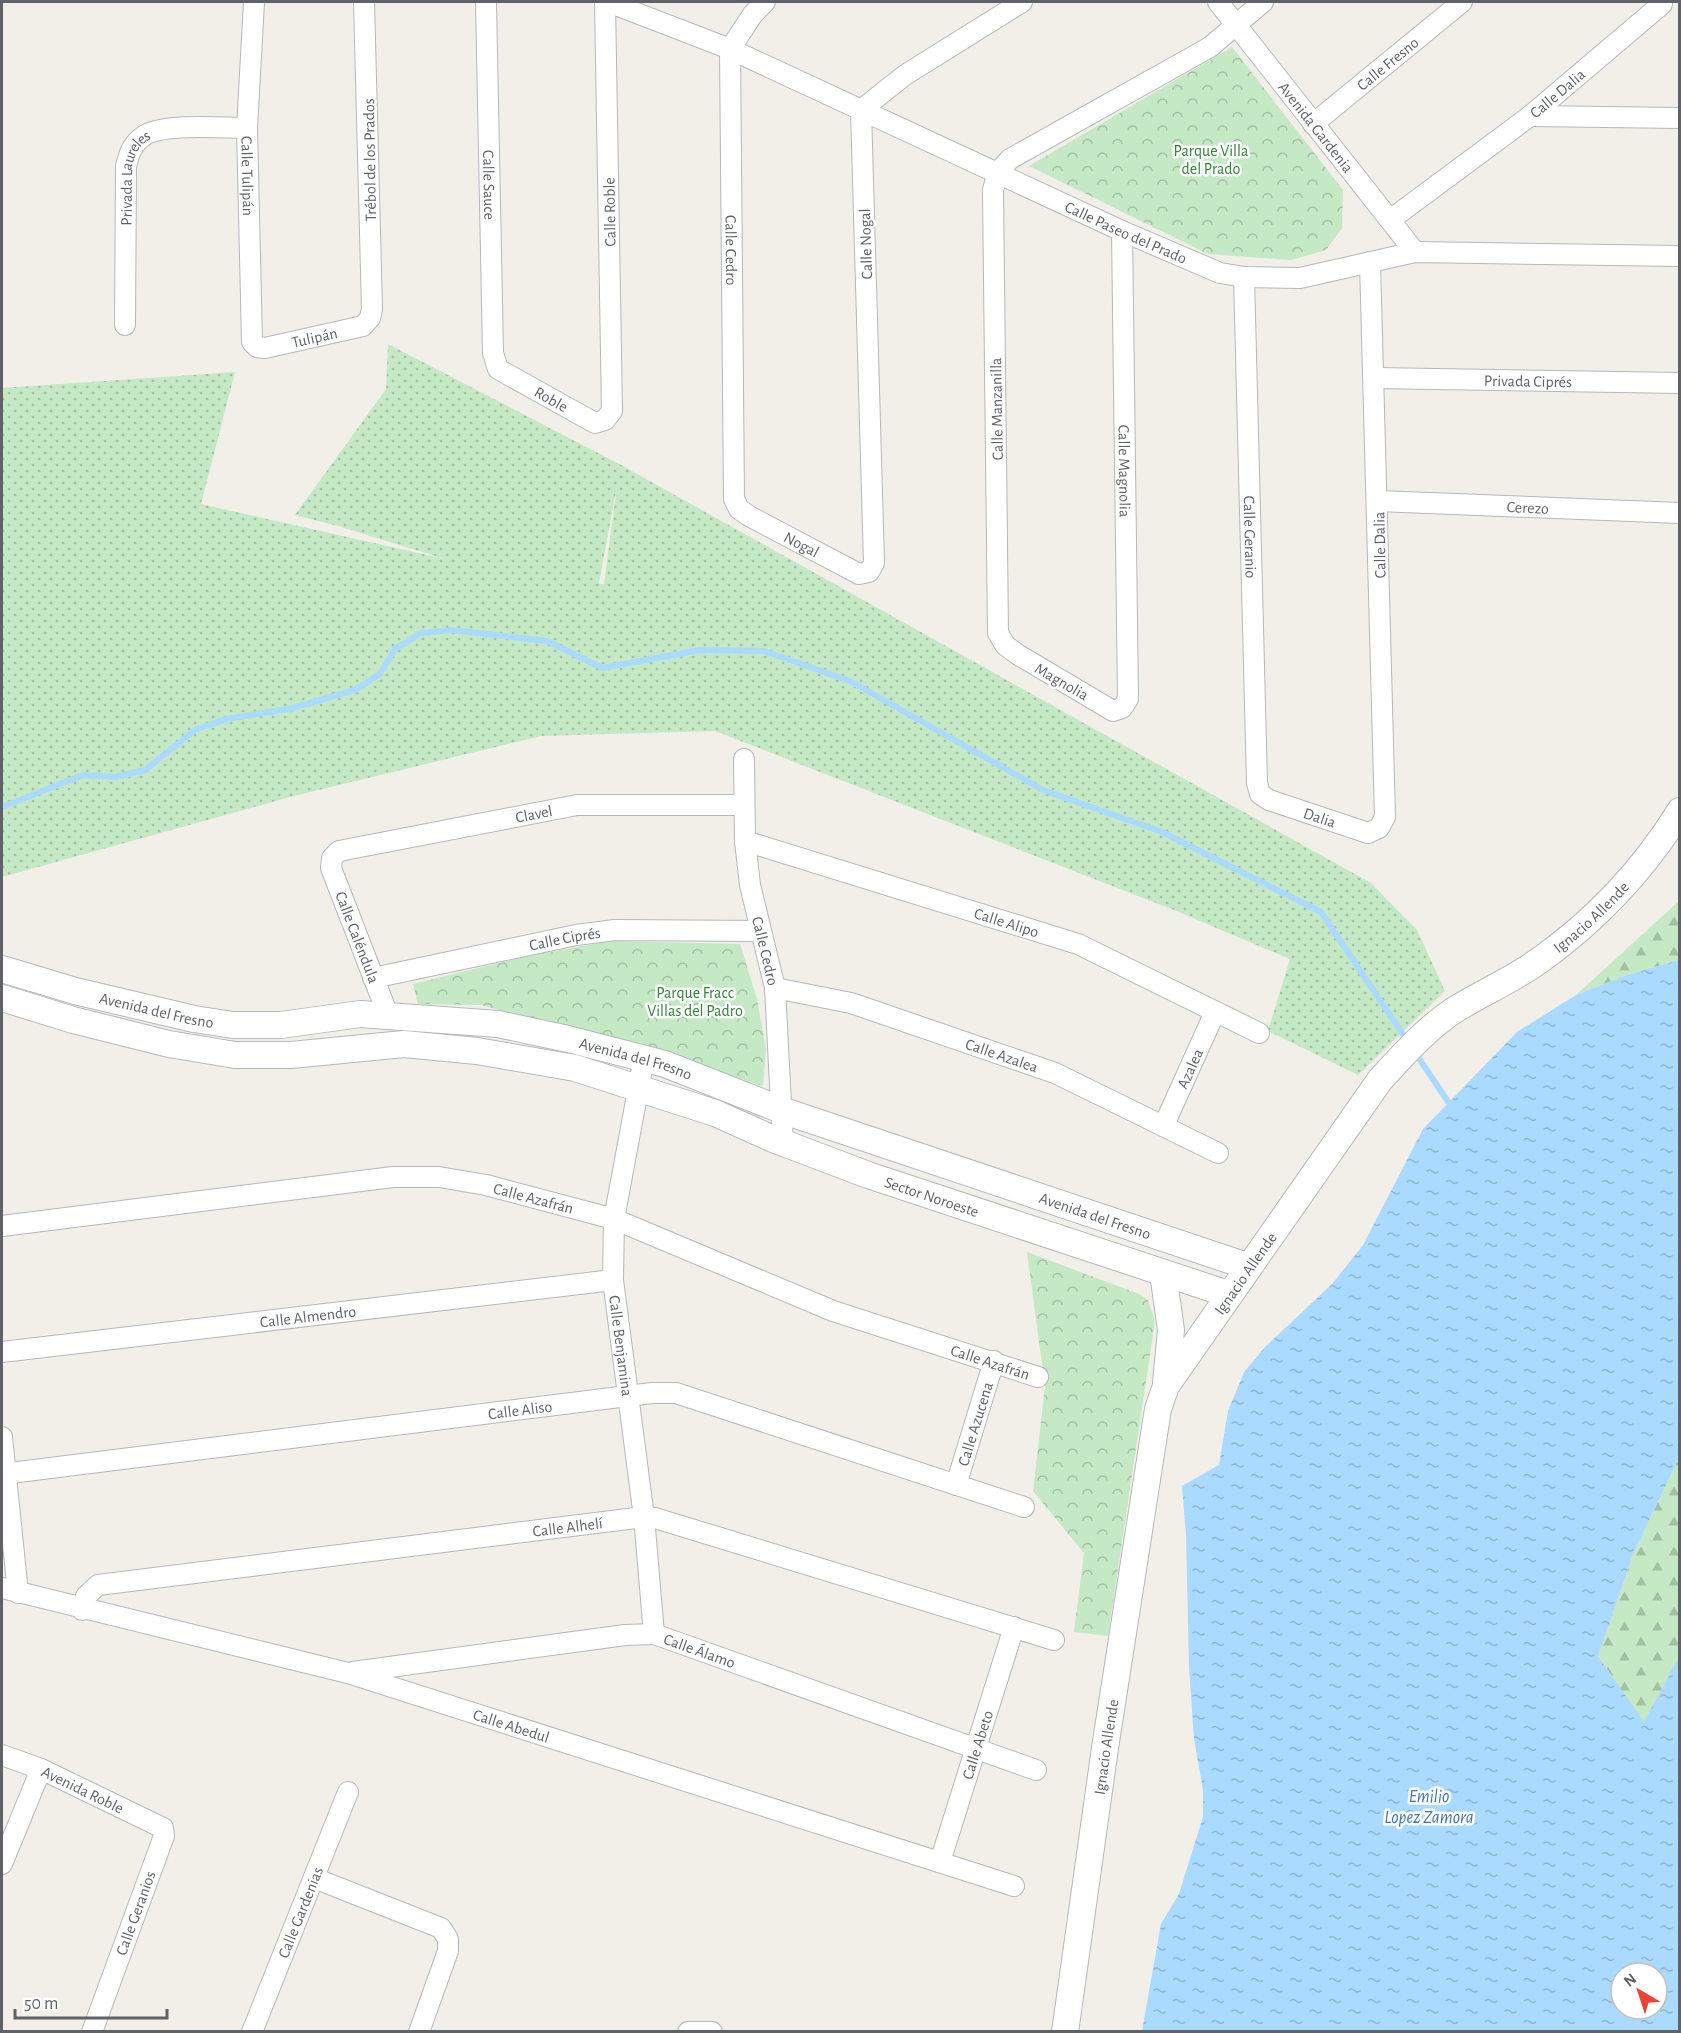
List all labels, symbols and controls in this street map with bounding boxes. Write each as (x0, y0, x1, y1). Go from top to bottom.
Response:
street label: Calle Fresno (1354, 34, 1422, 94)
street label: Calle Dalia (1527, 66, 1588, 121)
street label: Avenida Gardenia (1275, 79, 1356, 176)
street label: Trébol de los Prados (361, 98, 379, 222)
street label: Privada Laureles (118, 127, 153, 226)
street label: Calle Tulipán (238, 136, 256, 216)
park label: Parque Villa del Prado (1174, 143, 1248, 177)
street label: Calle Sauce (480, 150, 497, 220)
street label: Calle Roble (601, 177, 619, 247)
street label: Calle Paseo del Prado (1062, 199, 1189, 267)
street label: Calle Nogal (857, 208, 875, 280)
street label: Calle Cedro (722, 215, 739, 286)
street label: Tulipán (290, 325, 339, 351)
street label: Calle Manzanilla (988, 357, 1006, 461)
street label: Privada Ciprés (1484, 373, 1572, 390)
street label: Roble (531, 384, 570, 415)
street label: Calle Magnolia (1115, 425, 1133, 517)
street label: Calle Geranio (1241, 495, 1259, 579)
street label: Cerezo (1506, 499, 1549, 517)
street label: Calle Dalia (1371, 512, 1389, 578)
street label: Nogal (781, 529, 822, 561)
street label: Magnolia (1032, 660, 1091, 704)
street label: Clavel (514, 803, 554, 826)
street label: Dalia (1301, 805, 1338, 831)
street label: Ignacio Allende (1551, 879, 1632, 956)
street label: Calle Caléndula (332, 889, 382, 985)
street label: Calle Alipo (972, 905, 1041, 940)
street label: Calle Cedro (749, 915, 781, 987)
street label: Calle Ciprés (528, 925, 602, 954)
park label: Parque Fracc Villas del Padro (647, 985, 743, 1019)
street label: Avenida del Fresno (98, 990, 215, 1031)
street label: Avenida del Fresno (577, 1035, 694, 1083)
street label: Calle Azalea (963, 1036, 1040, 1076)
street label: Azalea (1174, 1046, 1206, 1091)
street label: Sector Noroeste (882, 1174, 981, 1220)
street label: Calle Azafrán (492, 1180, 575, 1217)
street label: Avenida del Fresno (1037, 1190, 1153, 1242)
street label: Ignacio Allende (1212, 1230, 1280, 1318)
street label: Calle Benjamina (606, 1294, 635, 1397)
street label: Calle Almendro (259, 1303, 357, 1331)
street label: Calle Azafrán (948, 1342, 1032, 1383)
street label: Calle Azucena (955, 1380, 996, 1468)
street label: Calle Aliso (487, 1398, 553, 1422)
street label: Calle Alhelí (532, 1515, 604, 1540)
street label: Calle Álamo (661, 1631, 737, 1671)
street label: Ignacio Allende (1092, 1698, 1122, 1796)
street label: Calle Abedul (471, 1707, 551, 1746)
street label: Calle Abeto (960, 1708, 996, 1781)
street label: Avenida Roble (39, 1764, 126, 1817)
water label: Emilio Lopez Zamora (1384, 1788, 1474, 1827)
street label: Calle Gardenias (275, 1865, 326, 1960)
street label: Calle Geranios (113, 1869, 159, 1958)
north arrow (1609, 1961, 1669, 2021)
text: N (1621, 1970, 1640, 1990)
scale bar (15, 1982, 166, 2020)
text: 50 m (24, 1995, 58, 2013)

